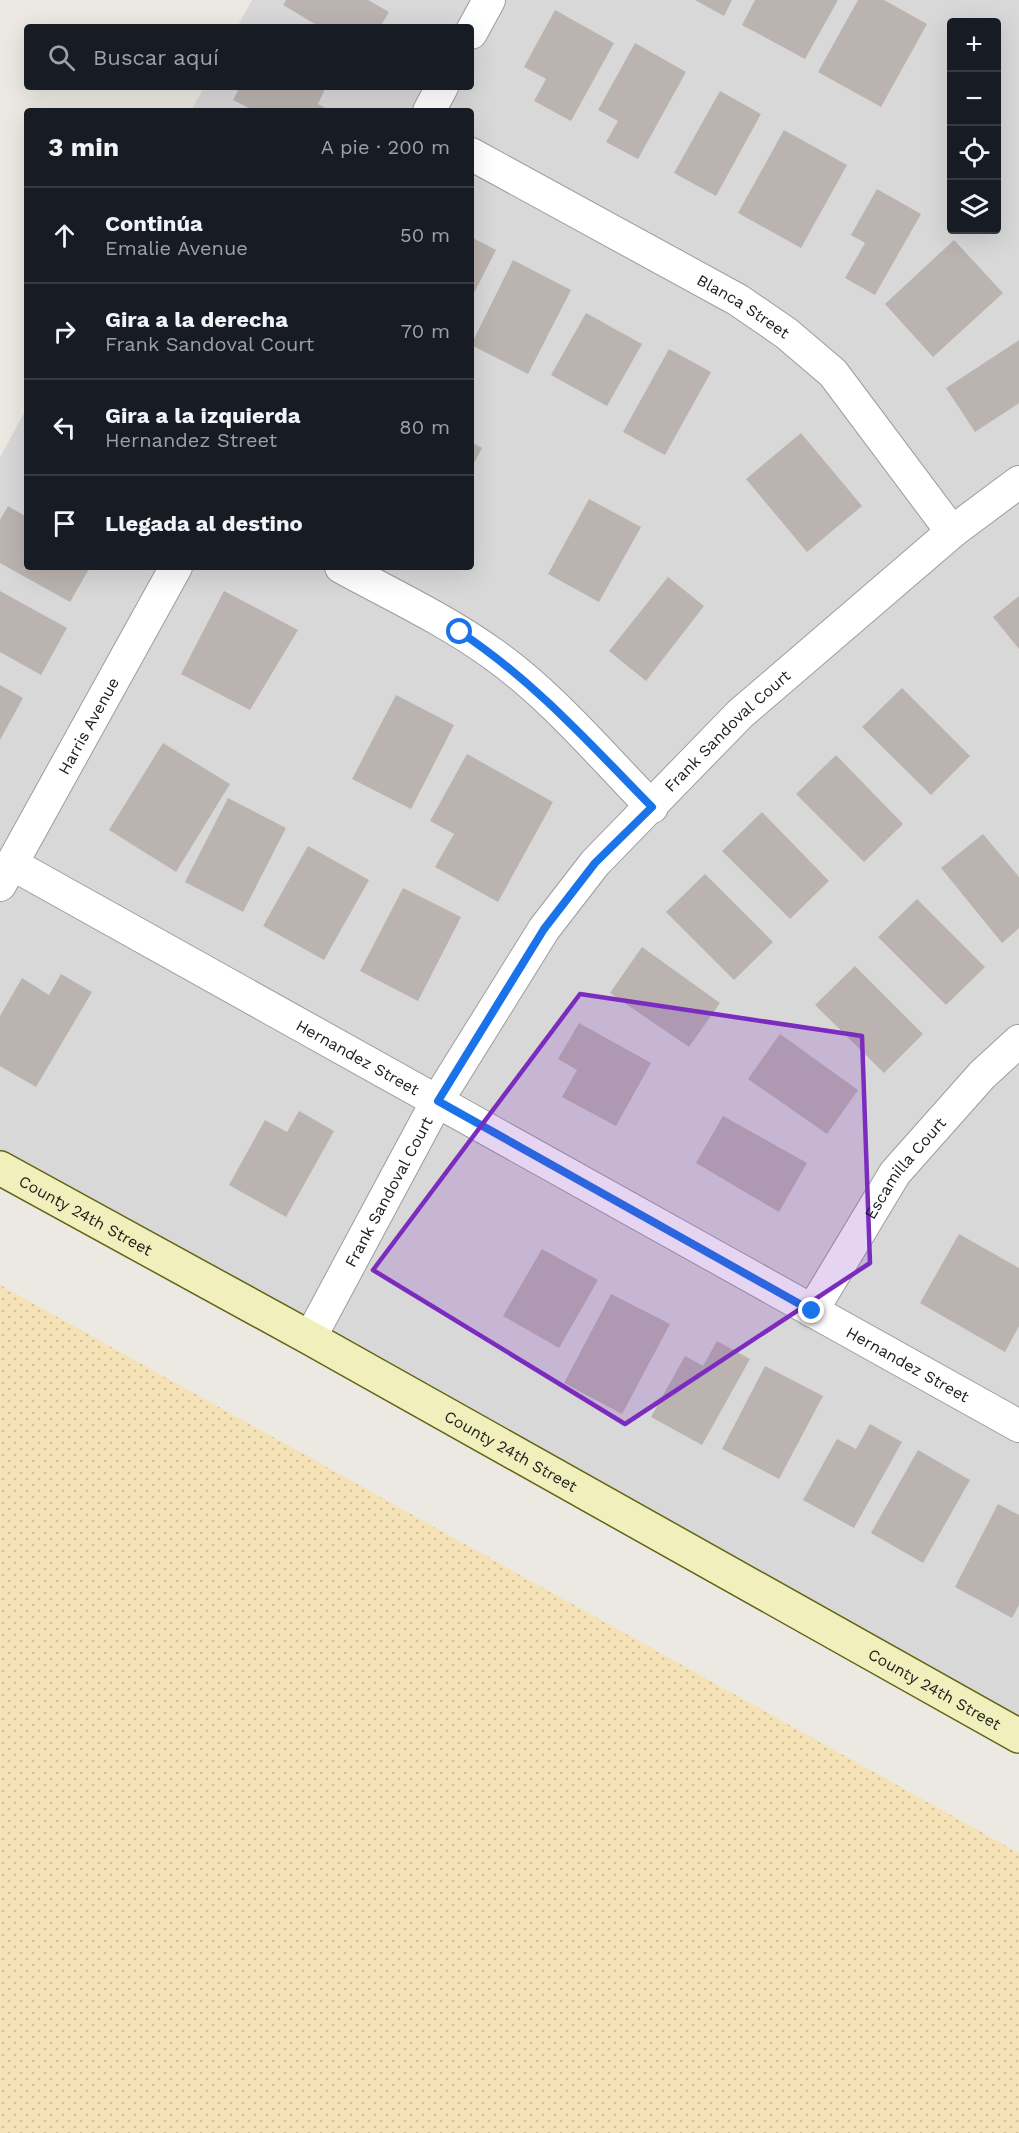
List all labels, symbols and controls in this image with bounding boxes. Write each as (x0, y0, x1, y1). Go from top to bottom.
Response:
map controls (947, 18, 1001, 234)
button: + (947, 18, 1001, 72)
search box (24, 24, 474, 90)
icon: search (45, 41, 78, 74)
text: Buscar aquí (93, 45, 219, 70)
button: − (947, 72, 1001, 126)
button: locate (947, 126, 1001, 180)
text: 3 min (48, 132, 119, 162)
text: A pie · 200 m (321, 135, 450, 159)
button: layers (947, 180, 1001, 234)
text: Continúa (105, 211, 203, 236)
icon: ahead (48, 219, 81, 252)
text: 50 m (400, 223, 450, 247)
text: Emalie Avenue (105, 236, 248, 260)
street label: Blanca Street (694, 270, 793, 343)
text: Gira a la derecha (105, 307, 288, 332)
icon: right (48, 315, 81, 348)
text: 70 m (401, 319, 450, 343)
text: Frank Sandoval Court (105, 332, 314, 356)
text: Gira a la izquierda (105, 403, 301, 428)
icon: left (48, 411, 81, 444)
text: 80 m (399, 415, 450, 439)
text: Hernandez Street (105, 428, 277, 452)
icon: arrive (48, 507, 81, 540)
text: Llegada al destino (105, 511, 303, 536)
route start (446, 618, 472, 644)
street label: Frank Sandoval Court (661, 666, 795, 796)
street label: Harris Avenue (54, 674, 123, 778)
street label: Hernandez Street (293, 1016, 423, 1099)
street label: Frank Sandoval Court (341, 1113, 437, 1270)
street label: Escamilla Court (861, 1113, 950, 1223)
street label: County 24th Street (16, 1171, 156, 1260)
route end (798, 1297, 824, 1323)
street label: Hernandez Street (843, 1323, 973, 1406)
street label: County 24th Street (441, 1406, 581, 1496)
street label: County 24th Street (865, 1644, 1004, 1734)

